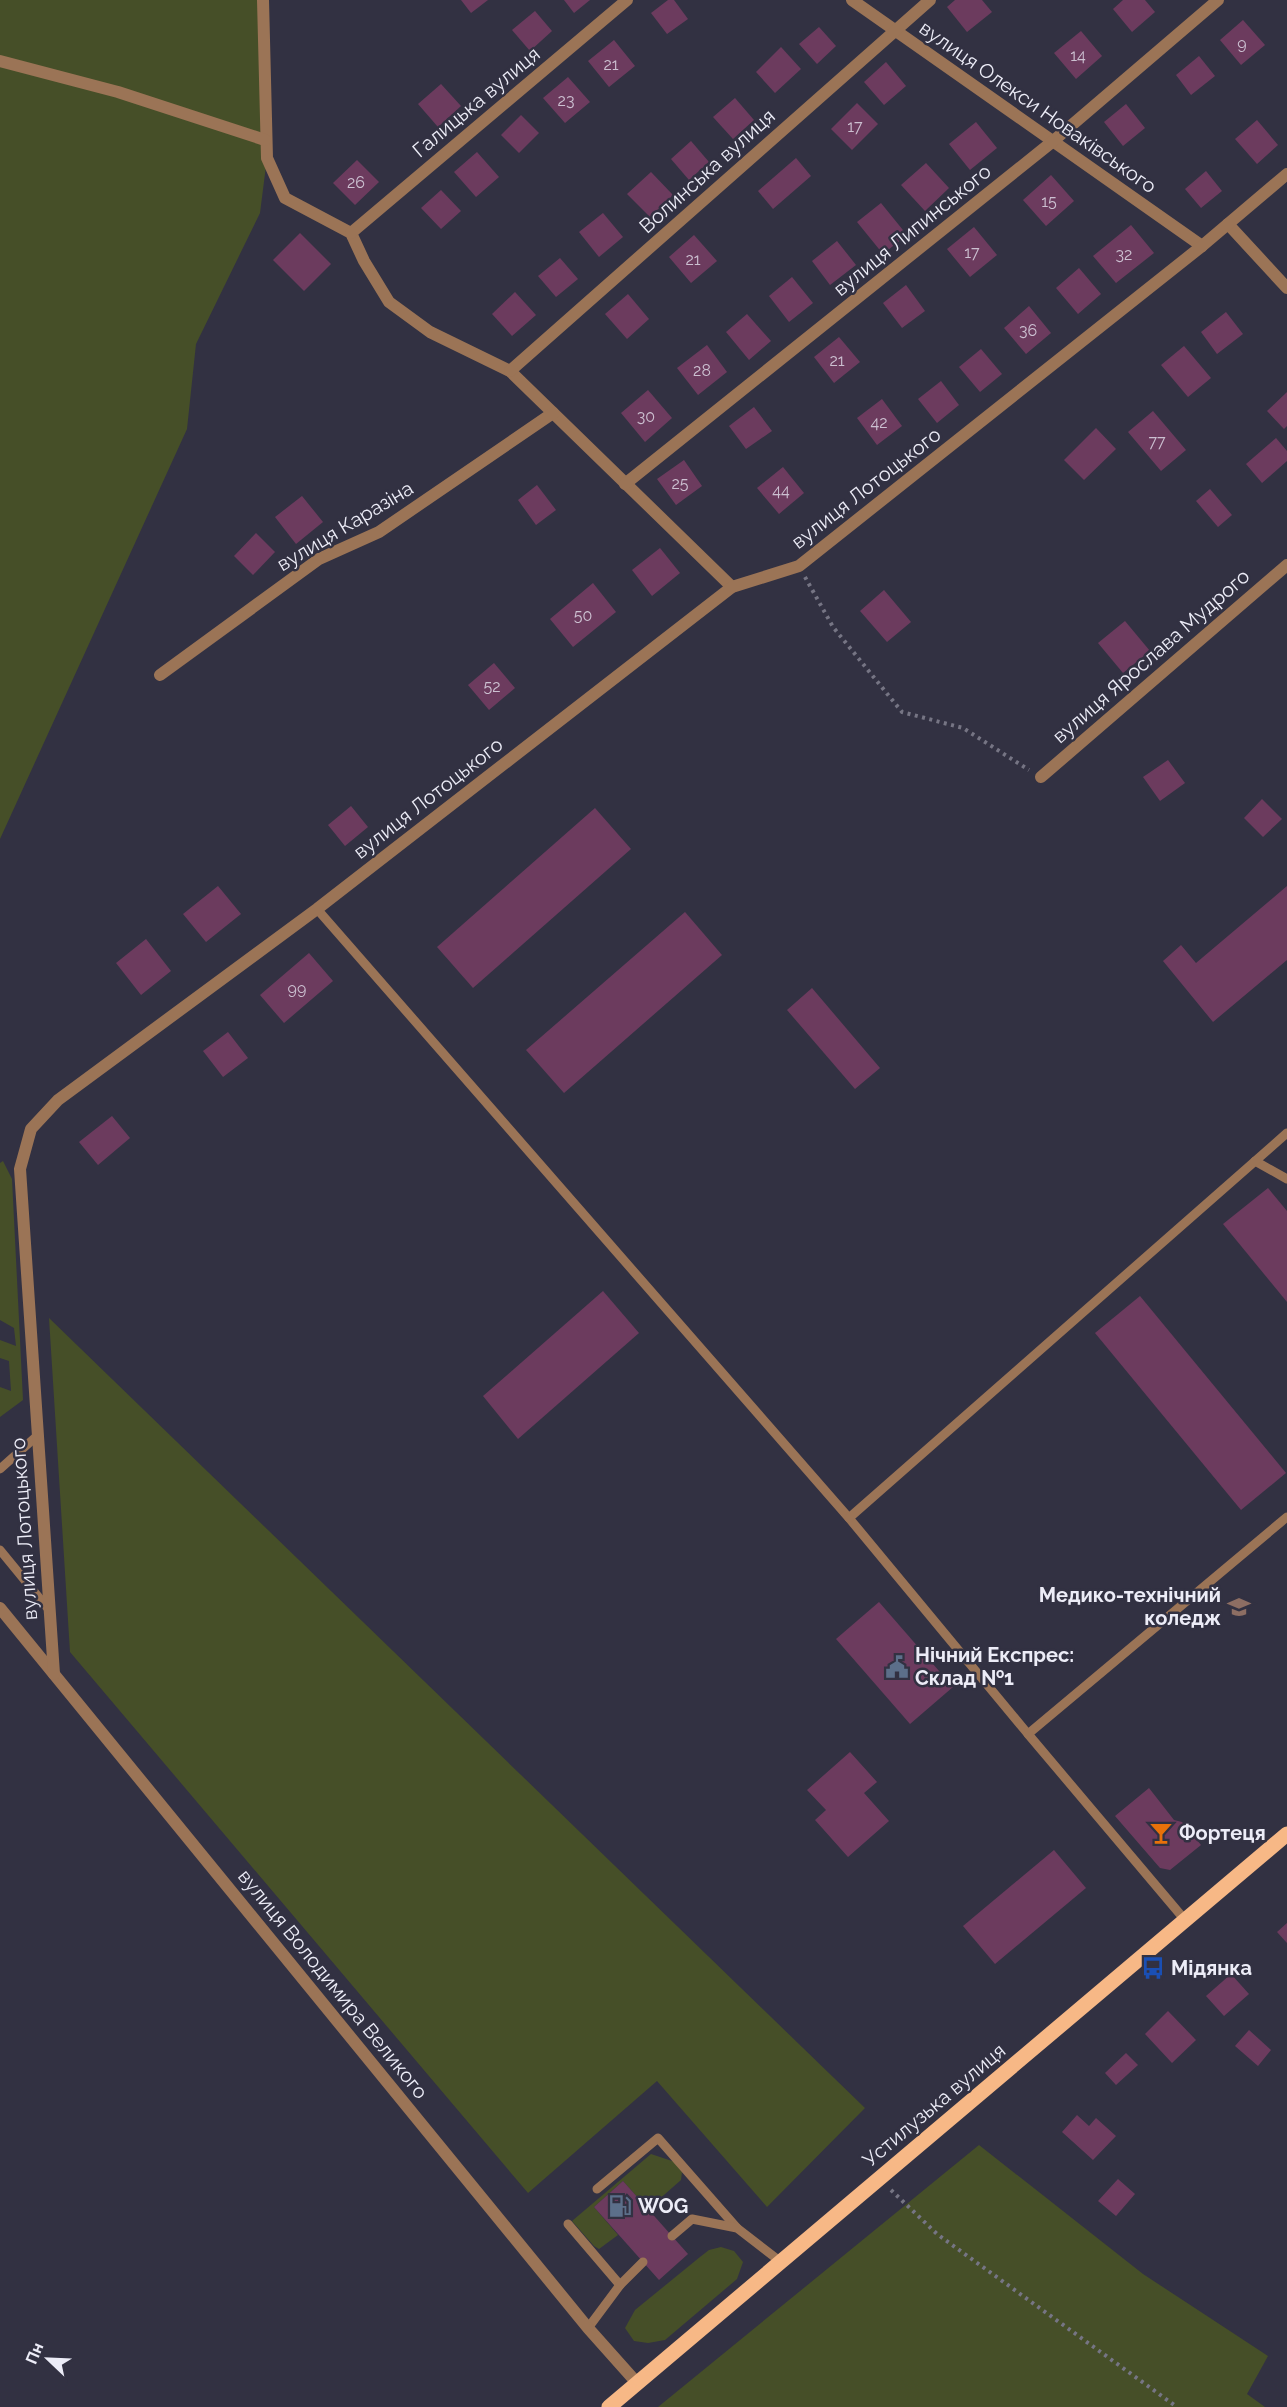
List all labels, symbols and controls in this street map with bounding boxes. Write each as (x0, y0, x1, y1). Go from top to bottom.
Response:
street label: вулиця Олекси Новаківського (915, 16, 1161, 198)
house number: 9 (1237, 34, 1247, 53)
street label: Галицька вулиця (407, 42, 545, 162)
house number: 14 (1070, 46, 1086, 65)
house number: 21 (603, 55, 619, 74)
house number: 23 (558, 91, 574, 110)
street label: Волинська вулиця (634, 104, 780, 238)
house number: 17 (847, 117, 863, 136)
street label: вулиця Липинського (828, 159, 996, 301)
house number: 26 (347, 173, 365, 192)
house number: 15 (1041, 192, 1057, 211)
house number: 17 (964, 243, 980, 262)
house number: 32 (1116, 245, 1132, 264)
house number: 21 (685, 250, 701, 269)
house number: 36 (1019, 321, 1037, 340)
house number: 21 (829, 351, 845, 370)
house number: 28 (693, 361, 711, 380)
house number: 30 (637, 407, 655, 426)
house number: 42 (870, 413, 888, 432)
street label: вулиця Лотоцького (787, 422, 945, 554)
house number: 77 (1148, 432, 1166, 451)
house number: 25 (671, 474, 689, 493)
street label: вулиця Каразіна (272, 476, 418, 576)
house number: 44 (772, 481, 790, 500)
street label: вулиця Ярослава Мудрого (1048, 564, 1254, 748)
house number: 50 (574, 606, 592, 625)
house number: 52 (483, 677, 501, 696)
street label: вулиця Лотоцького (349, 732, 507, 864)
house number: 99 (288, 979, 306, 998)
street label: вулиця Лотоцького (6, 1437, 42, 1621)
place label: Медико-технічний коледж (1039, 1583, 1221, 1630)
school or university icon: Медико-технічний коледж (1226, 1594, 1252, 1620)
place label: Нічний Експрес: Склад №1 (915, 1643, 1074, 1690)
public building icon: Нічний Експрес: Склад №1 (884, 1654, 910, 1680)
bar icon: Фортеця (1148, 1820, 1174, 1846)
place label: Фортеця (1179, 1821, 1266, 1845)
street label: вулиця Володимира Великого (233, 1864, 433, 2104)
bus stop icon: Мідянка (1140, 1955, 1166, 1981)
place label: Мідянка (1171, 1956, 1252, 1980)
street label: Устилузька вулиця (858, 2038, 1010, 2172)
fuel station icon: WOG (607, 2193, 633, 2219)
place label: WOG (638, 2194, 688, 2218)
north arrow (18, 2329, 78, 2389)
text: Пн (22, 2340, 48, 2367)

